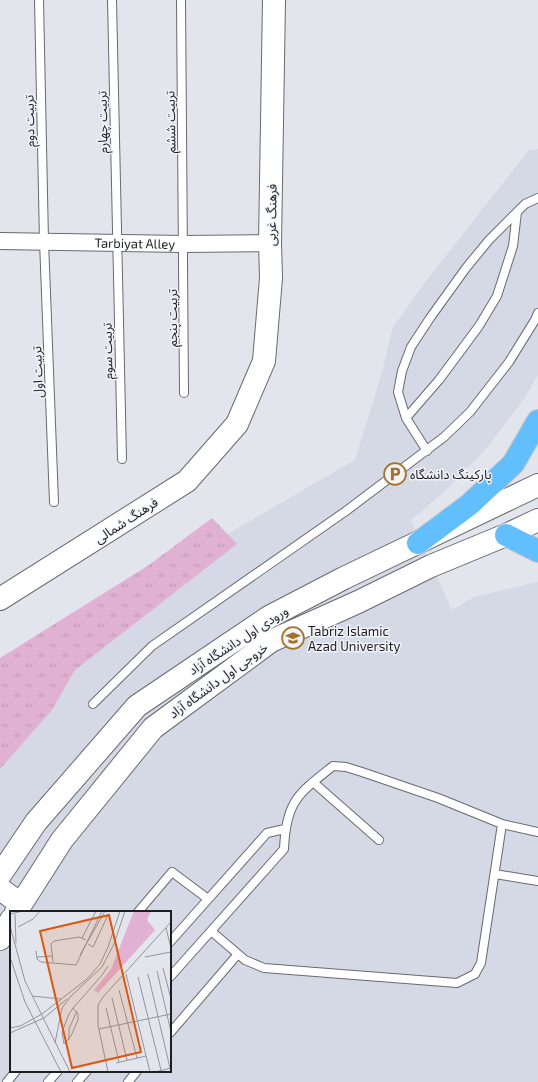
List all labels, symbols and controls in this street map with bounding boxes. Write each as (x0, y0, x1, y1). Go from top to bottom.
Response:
street label: تربیت چهارم (93, 90, 113, 153)
street label: تربیت ششم (161, 90, 182, 153)
street label: تربیت دوم (21, 94, 39, 147)
street label: فرهنگ غربی (262, 184, 281, 246)
street label: Tarbiyat Alley (95, 235, 175, 252)
street label: تربیت پنجم (164, 289, 183, 347)
street label: تربیت سوم (99, 322, 117, 380)
street label: تربیت اول (28, 346, 47, 398)
parking icon: پارکینگ دانشگاه (382, 461, 408, 487)
place label: پارکینگ دانشگاه (410, 466, 492, 484)
street label: فرهنگ شمالی (91, 493, 161, 547)
street label: ورودی اول دانشگاه آزاد (185, 602, 291, 679)
place label: Tabriz Islamic Azad University (308, 623, 400, 654)
school or university icon: Tabriz Islamic Azad University (280, 625, 306, 651)
street label: خروجی اول دانشگاه آزاد (165, 638, 272, 722)
inset map (10, 911, 171, 1072)

